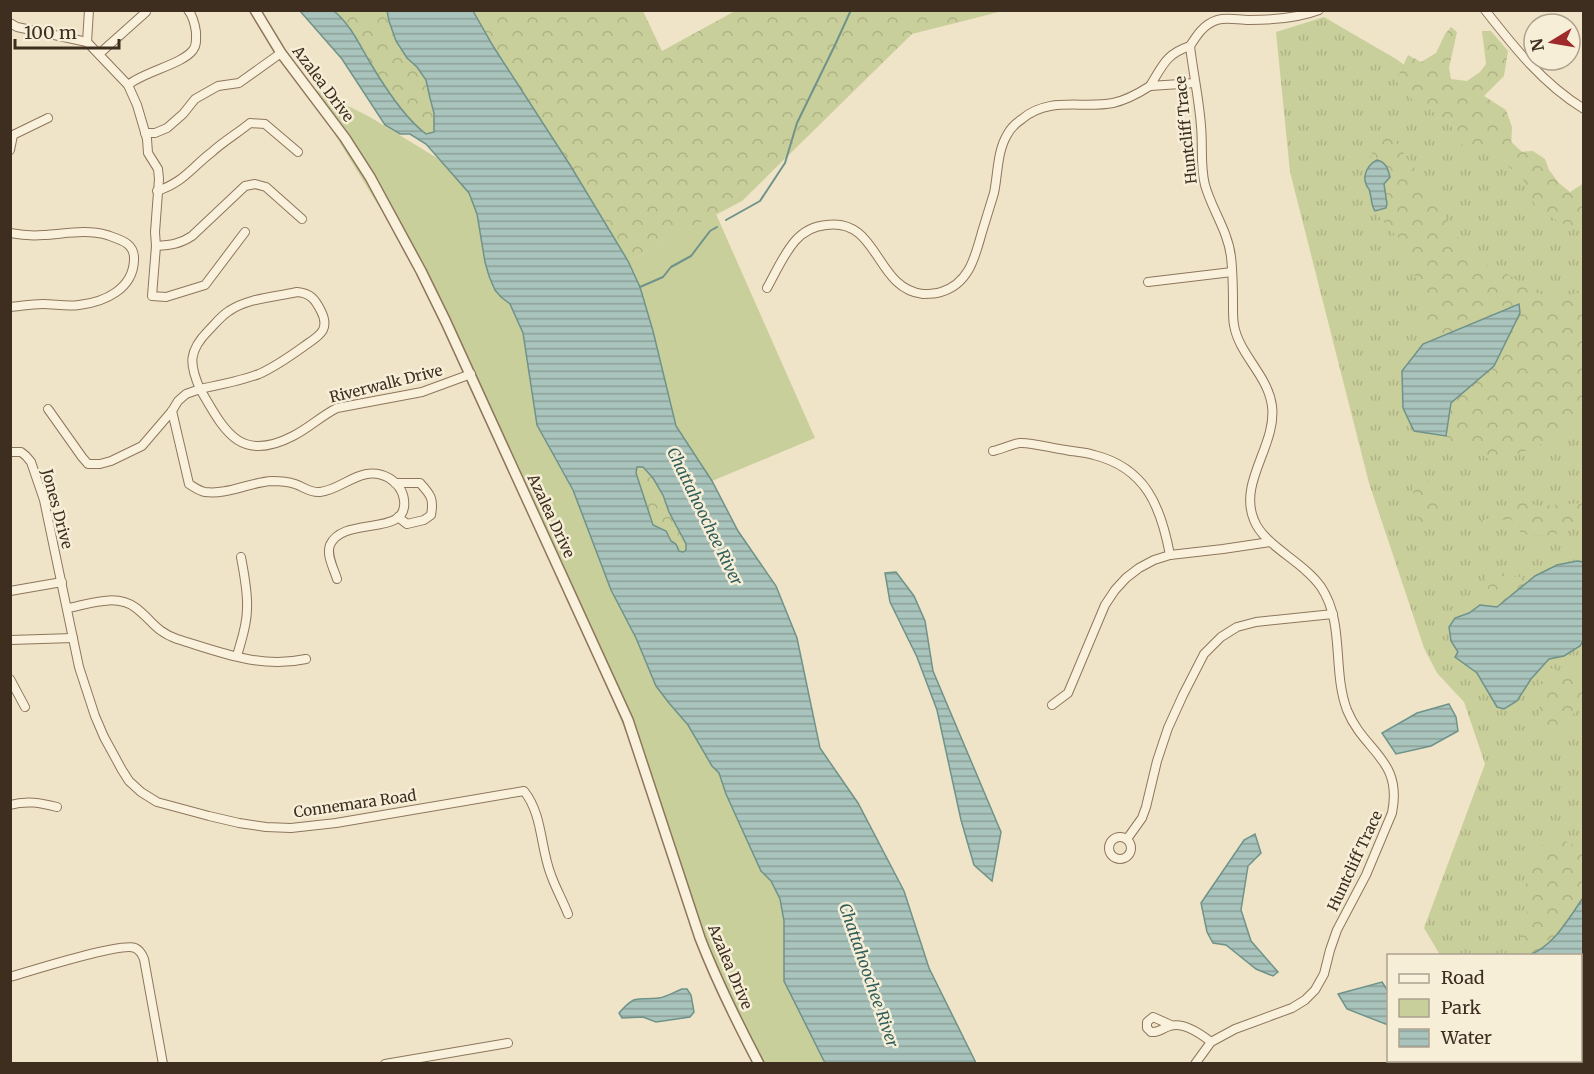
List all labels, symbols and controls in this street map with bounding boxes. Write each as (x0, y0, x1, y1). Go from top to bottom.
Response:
scale bar (15, 12, 118, 50)
north arrow (1522, 12, 1582, 72)
text: 100 m (24, 21, 77, 44)
text: N (1526, 36, 1548, 53)
street label: Azalea Drive (288, 41, 358, 126)
street label: Huntcliff Trace (1170, 75, 1201, 185)
street label: Riverwalk Drive (327, 360, 445, 407)
water label: Chattahoochee River (663, 444, 747, 589)
street label: Jones Drive (37, 466, 77, 551)
street label: Azalea Drive (523, 470, 579, 561)
street label: Connemara Road (292, 785, 417, 822)
street label: Huntcliff Trace (1323, 807, 1386, 914)
water label: Chattahoochee River (835, 900, 903, 1050)
street label: Azalea Drive (704, 921, 757, 1012)
legend (1387, 954, 1582, 1062)
text: Road (1441, 966, 1485, 989)
text: Park (1441, 996, 1482, 1019)
text: Water (1440, 1026, 1492, 1049)

